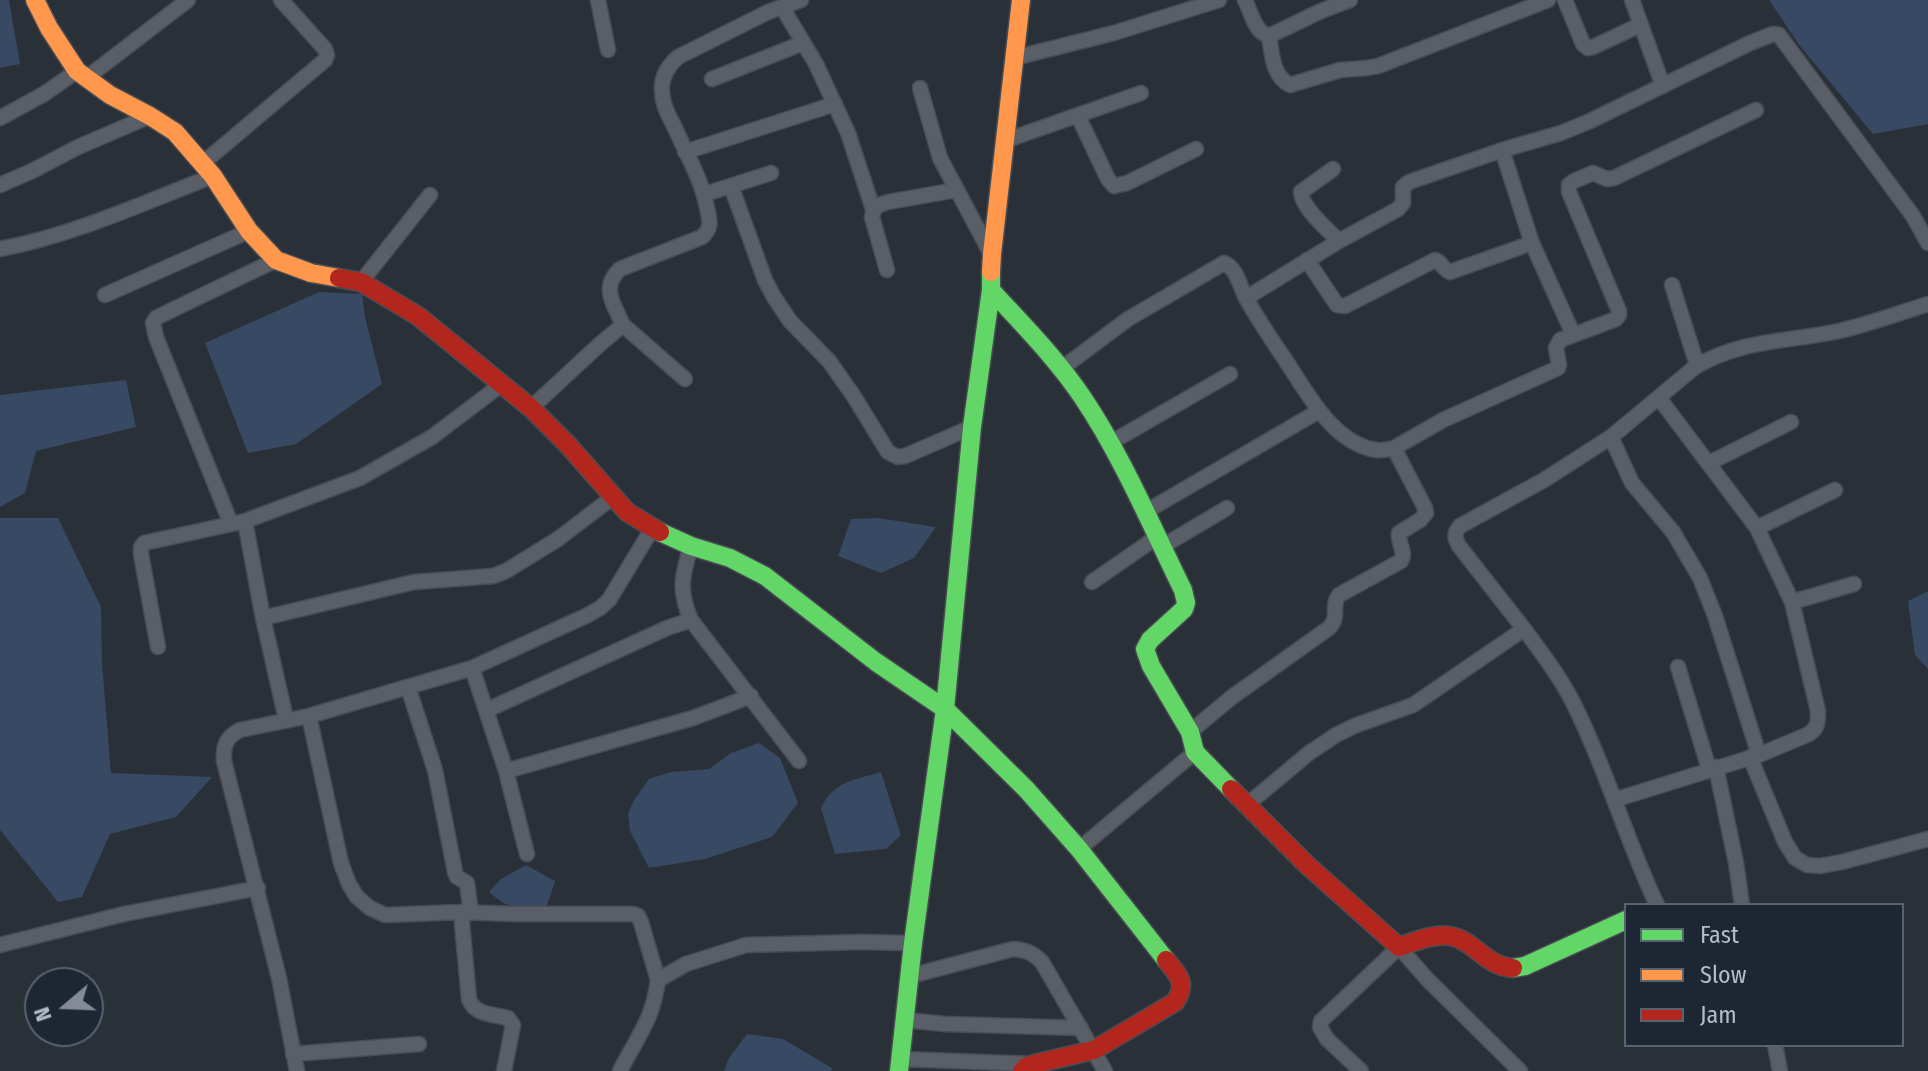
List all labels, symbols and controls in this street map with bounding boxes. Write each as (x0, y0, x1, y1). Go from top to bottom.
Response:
legend (1624, 903, 1904, 1047)
text: Fast (1700, 921, 1739, 949)
text: Slow (1700, 961, 1746, 989)
north arrow (24, 967, 104, 1047)
text: Jam (1700, 1001, 1737, 1029)
text: N (28, 1004, 58, 1025)

